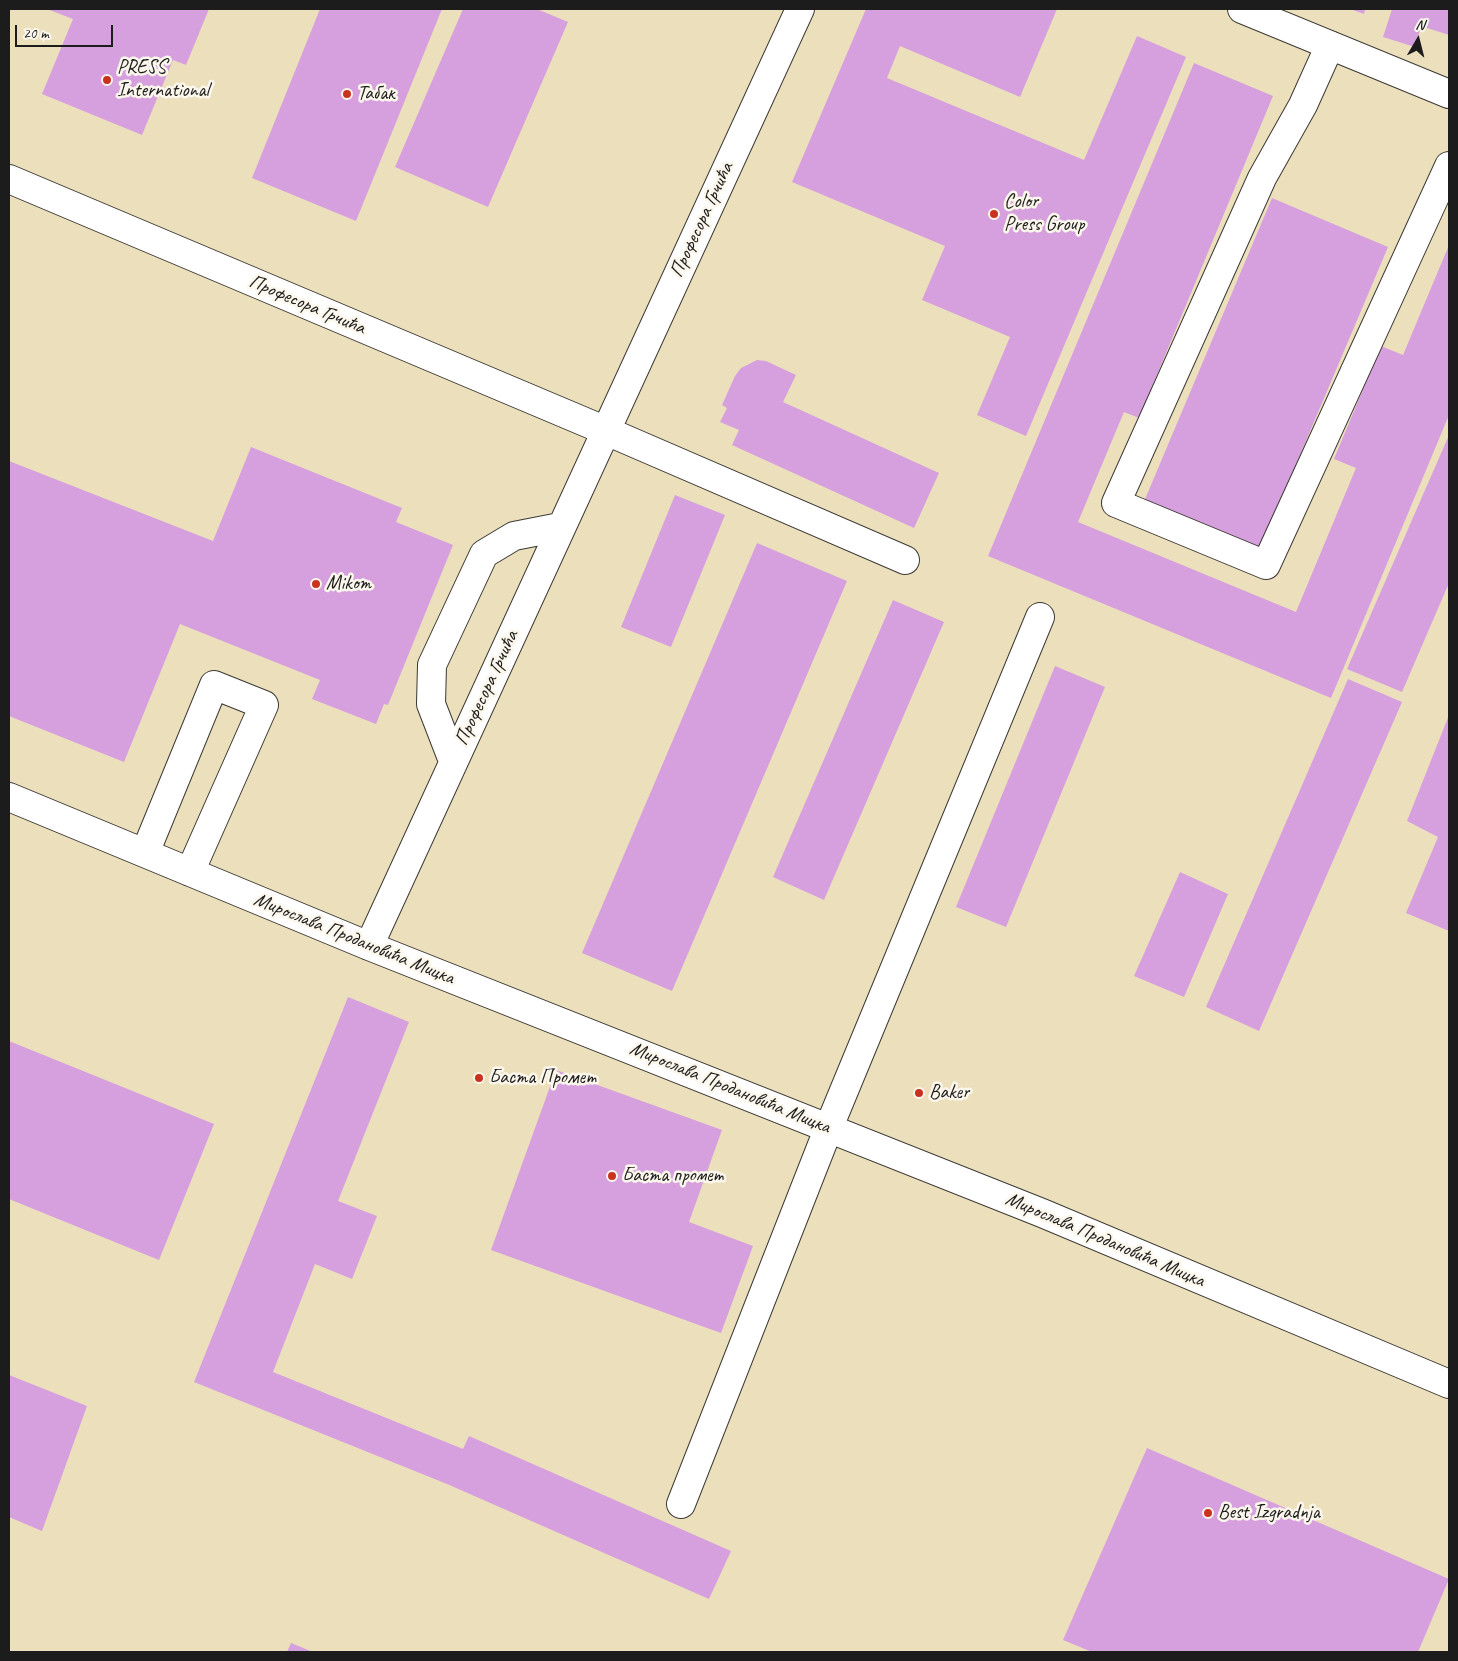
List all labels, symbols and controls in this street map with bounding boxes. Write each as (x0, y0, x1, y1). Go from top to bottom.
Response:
scale bar (18, 15, 115, 47)
north arrow (1393, 15, 1443, 65)
text: N (1415, 16, 1426, 34)
text: 20 m (23, 24, 49, 43)
place label: PRESS International (117, 56, 209, 103)
marker: PRESS International (101, 74, 113, 86)
place label: Табак (357, 82, 395, 106)
marker: Табак (341, 88, 353, 100)
street label: Професора Грчића (665, 159, 739, 281)
place label: Color Press Group (1004, 190, 1084, 237)
marker: Color Press Group (988, 208, 1000, 220)
street label: Професора Грчића (245, 270, 369, 340)
place label: Mikom (326, 572, 371, 596)
marker: Mikom (310, 578, 322, 590)
street label: Професора Грчића (450, 627, 524, 749)
street label: Мирослава Продановића Мицка (250, 888, 458, 990)
street label: Мирослава Продановића Мицка (626, 1037, 834, 1139)
place label: Баста Промет (489, 1066, 596, 1090)
marker: Баста Промет (473, 1072, 485, 1084)
place label: Baker (929, 1081, 969, 1105)
marker: Baker (913, 1087, 925, 1099)
place label: Баста промет (622, 1164, 723, 1188)
marker: Баста промет (606, 1170, 618, 1182)
street label: Мирослава Продановића Мицка (1002, 1187, 1208, 1293)
place label: Best Izgradnja (1218, 1501, 1320, 1525)
marker: Best Izgradnja (1202, 1507, 1214, 1519)

